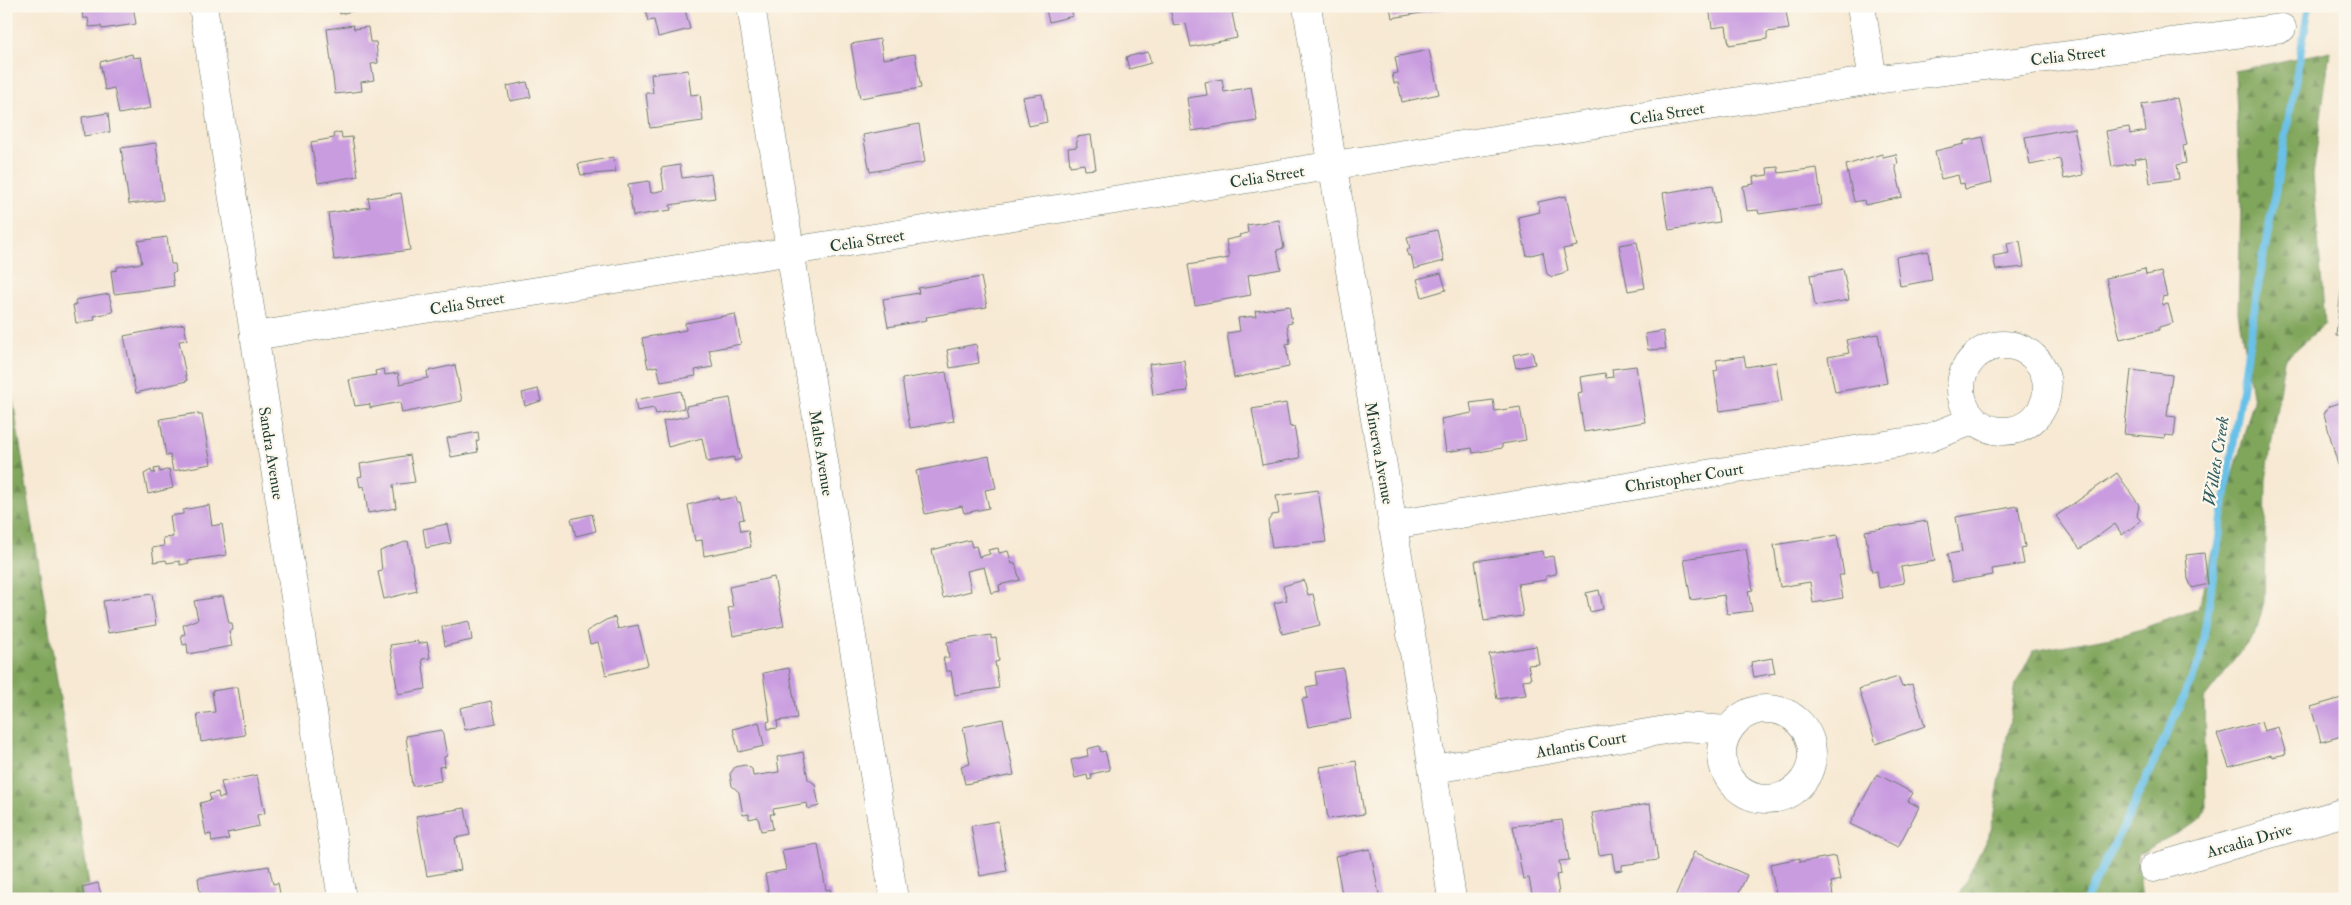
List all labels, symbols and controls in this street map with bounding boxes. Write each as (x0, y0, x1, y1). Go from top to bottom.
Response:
street label: Celia Street (2030, 41, 2107, 71)
street label: Celia Street (1628, 98, 1706, 130)
street label: Celia Street (1228, 161, 1306, 193)
street label: Celia Street (828, 225, 906, 257)
street label: Celia Street (428, 288, 506, 320)
street label: Minerva Avenue (1360, 400, 1398, 506)
street label: Sandra Avenue (254, 405, 288, 501)
street label: Malts Avenue (804, 409, 838, 498)
water label: Willets Creek (2198, 414, 2235, 508)
street label: Christopher Court (1623, 459, 1745, 498)
street label: Atlantis Court (1533, 727, 1628, 763)
street label: Arcadia Drive (2203, 819, 2295, 863)

